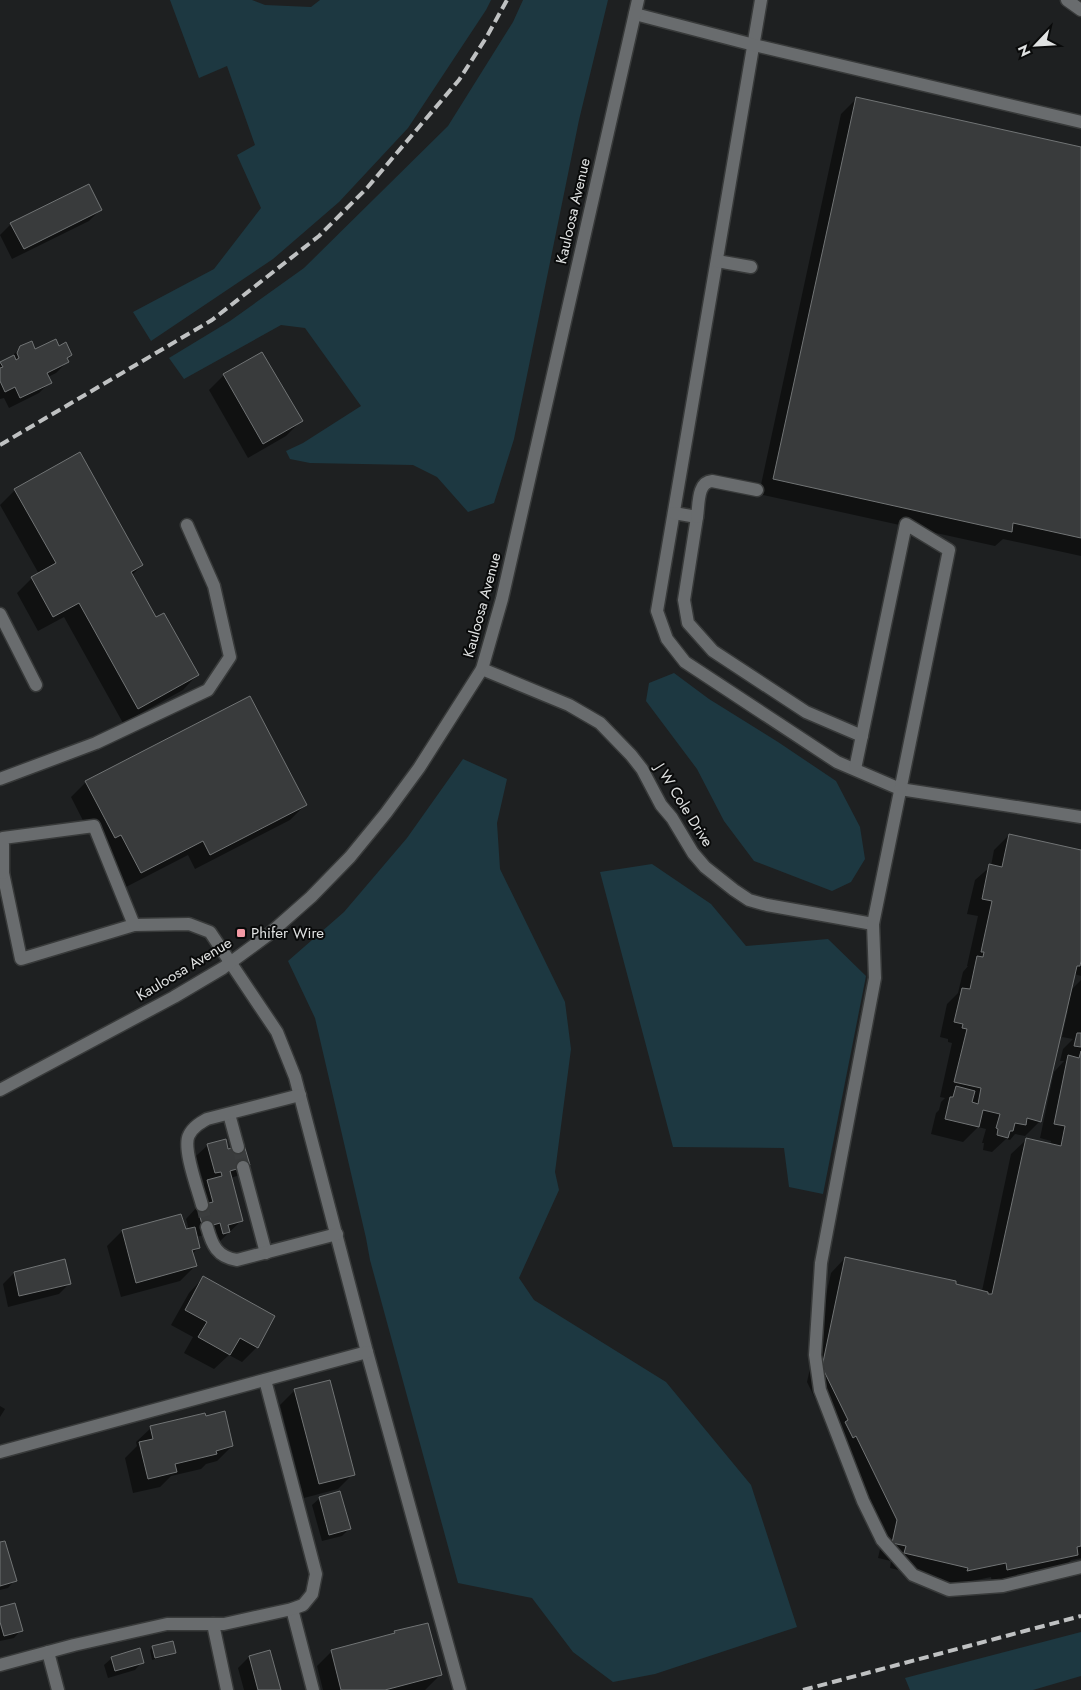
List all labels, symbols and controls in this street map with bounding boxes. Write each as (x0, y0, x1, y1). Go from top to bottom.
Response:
north arrow (1011, 20, 1061, 70)
text: N (1013, 41, 1036, 60)
street label: Kauloosa Avenue (550, 156, 596, 266)
street label: Kauloosa Avenue (457, 550, 507, 660)
street label: J W Cole Drive (648, 757, 719, 851)
place label: Phifer Wire (251, 922, 324, 944)
marker: Phifer Wire (235, 927, 247, 939)
street label: Kauloosa Avenue (132, 932, 236, 1006)

